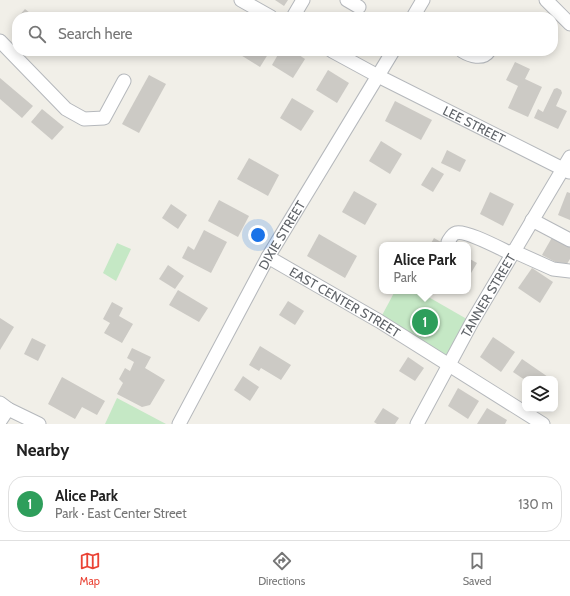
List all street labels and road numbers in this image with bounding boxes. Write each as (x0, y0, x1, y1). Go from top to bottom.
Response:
street label: LEE STREET (440, 102, 508, 147)
street label: DIXIE STREET (255, 198, 308, 272)
street label: TANNER STREET (457, 251, 519, 340)
street label: EAST CENTER STREET (287, 263, 403, 340)

